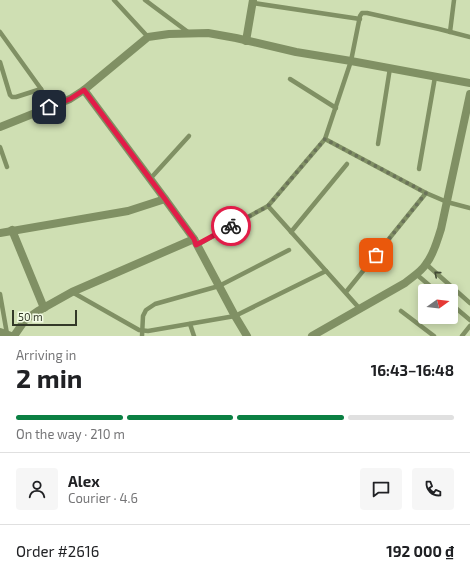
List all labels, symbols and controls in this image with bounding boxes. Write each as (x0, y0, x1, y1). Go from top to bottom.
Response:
pin (32, 90, 66, 124)
icon: home (38, 96, 60, 118)
courier (211, 206, 251, 246)
icon: bike (220, 215, 242, 237)
pin (359, 238, 393, 272)
icon: bag (365, 244, 387, 266)
one-way arrow (435, 272, 442, 279)
north arrow (418, 284, 458, 324)
map controls (418, 284, 458, 324)
scale bar (12, 308, 77, 327)
text: 50 m (18, 310, 43, 323)
text: Arriving in (16, 347, 76, 363)
text: 16:43–16:48 (371, 361, 454, 379)
text: 2 min (16, 362, 82, 393)
text: On the way · 210 m (16, 426, 125, 442)
button: person (16, 468, 58, 510)
button: chat (360, 468, 402, 510)
button: phone (412, 468, 454, 510)
text: Alex (68, 472, 100, 490)
text: Courier · 4.6 (68, 490, 138, 506)
text: Order #2616 (16, 542, 99, 560)
text: 192 000 ₫ (386, 542, 454, 560)

